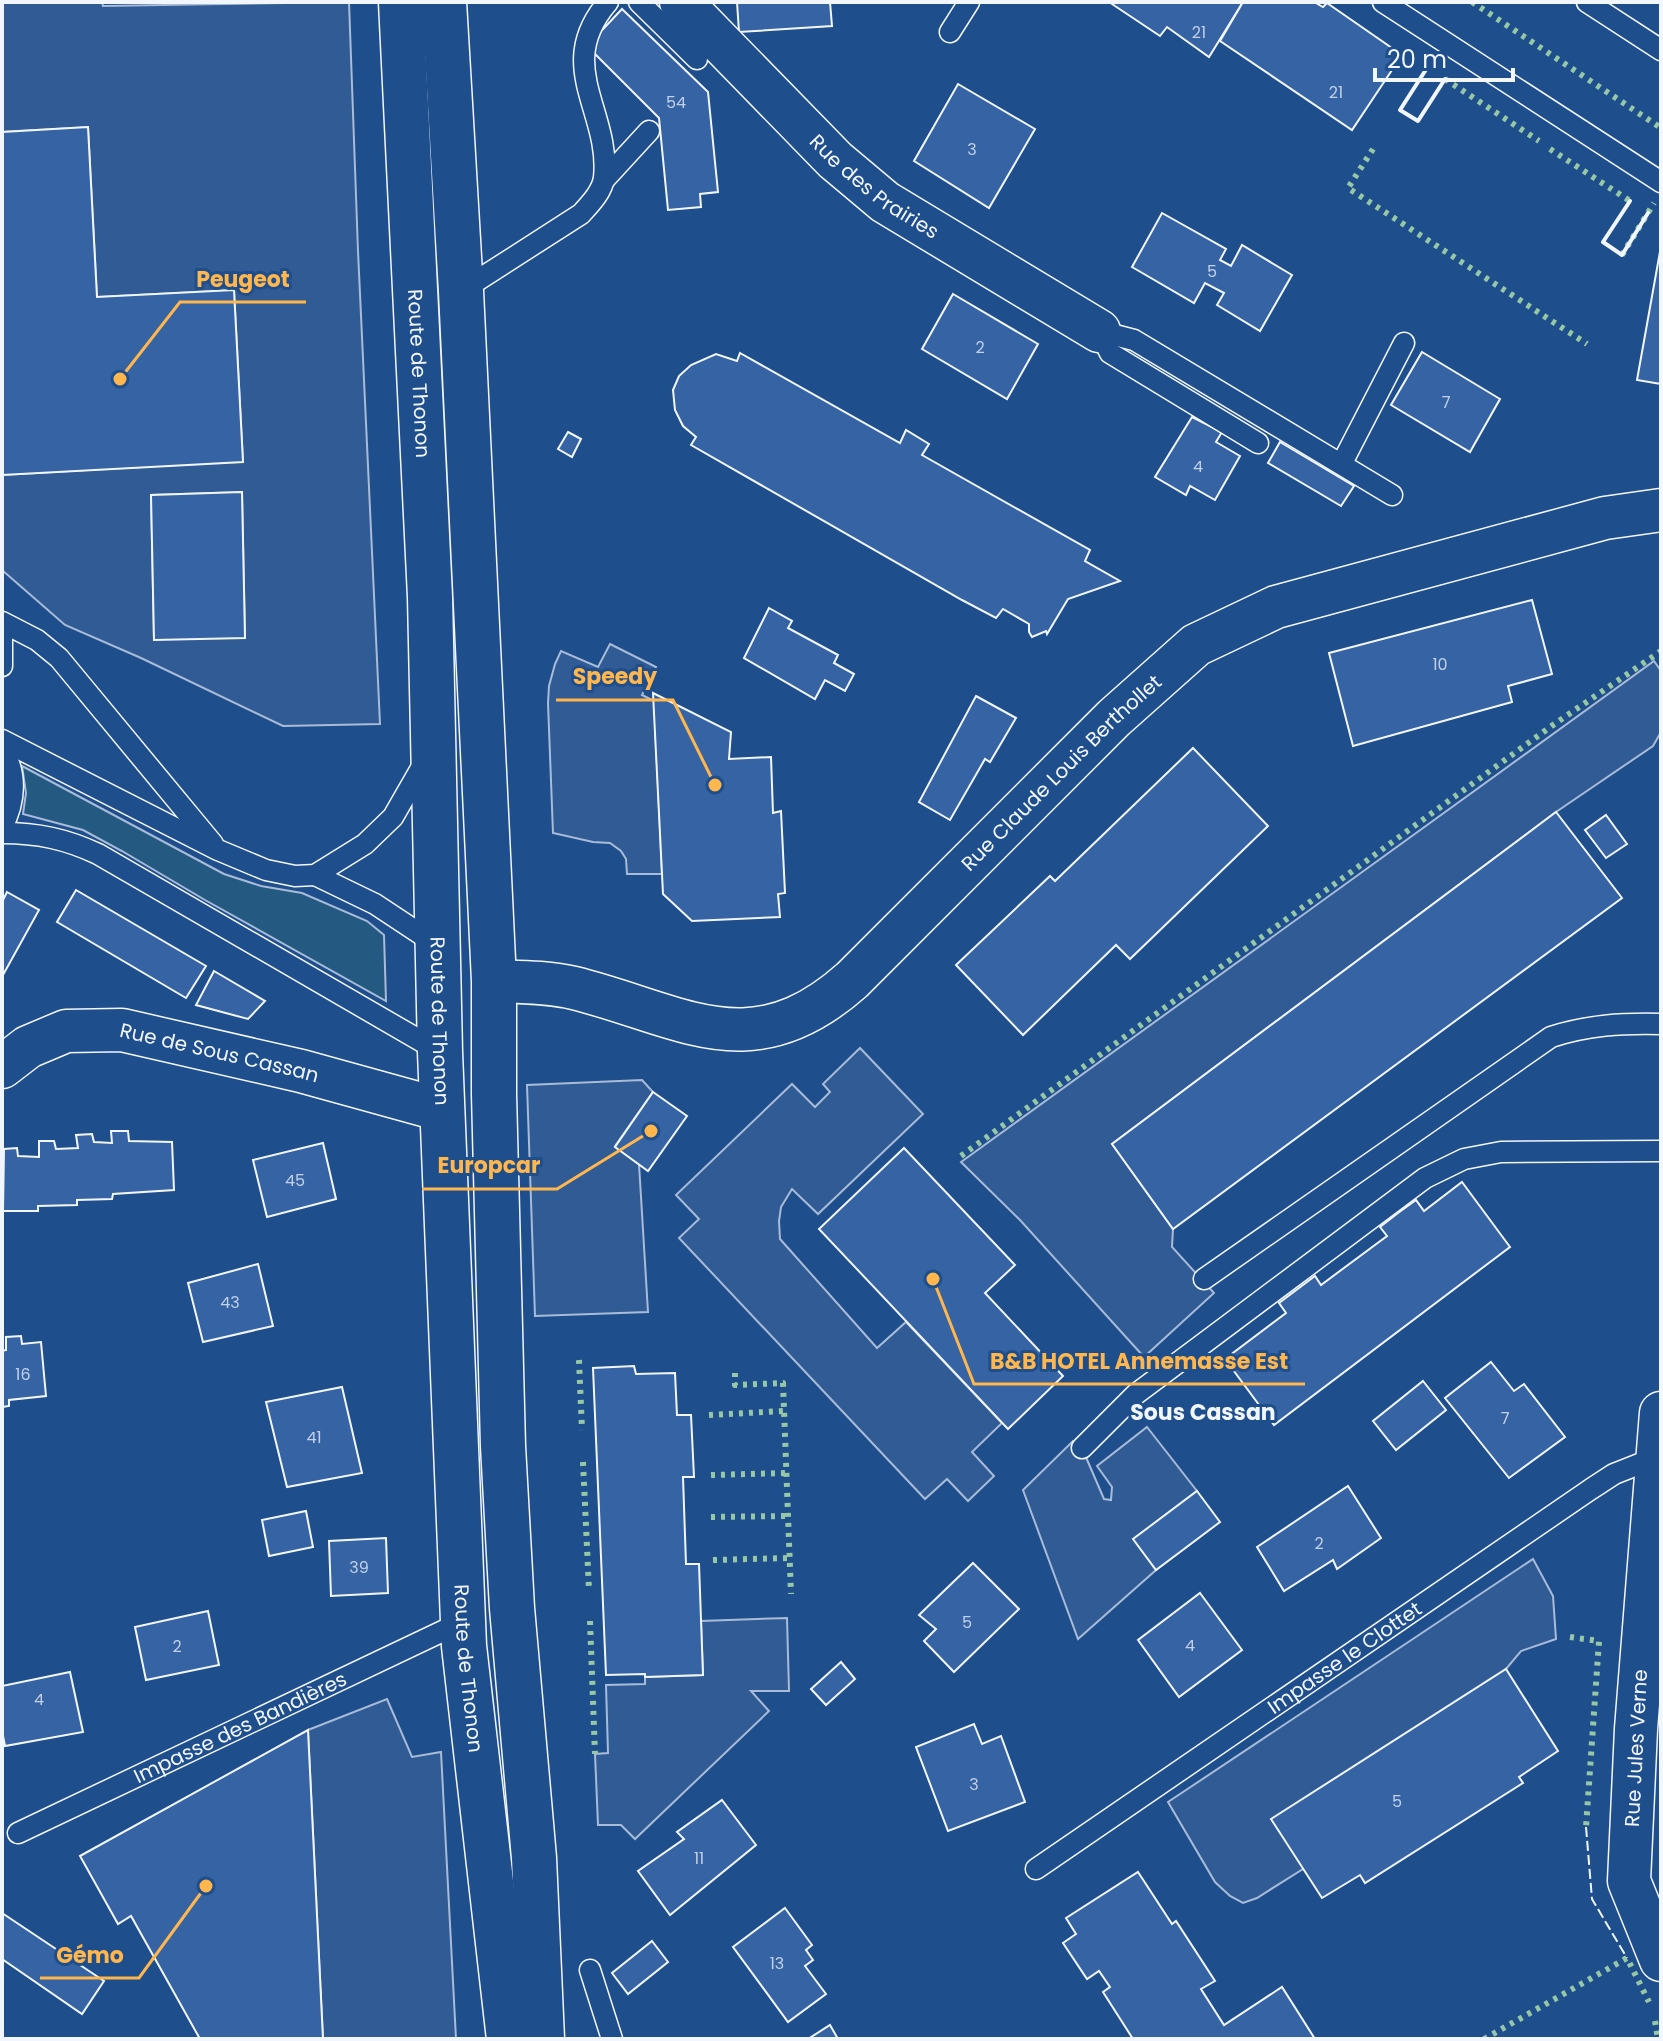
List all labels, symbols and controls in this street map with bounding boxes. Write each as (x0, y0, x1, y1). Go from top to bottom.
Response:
house number: 21 (1192, 21, 1206, 44)
scale bar (1375, 32, 1513, 82)
text: 20 m (1387, 43, 1447, 76)
house number: 21 (1329, 81, 1343, 104)
house number: 54 (666, 91, 686, 114)
street label: Rue des Prairies (803, 128, 944, 245)
house number: 3 (967, 138, 977, 161)
callout: Peugeot (180, 256, 306, 302)
house number: 5 (1207, 260, 1217, 283)
text: Peugeot (196, 264, 290, 295)
street label: Route de Thonon (401, 288, 437, 459)
house number: 2 (975, 336, 985, 359)
house number: 7 (1442, 391, 1451, 414)
house number: 4 (1193, 455, 1203, 478)
house number: 10 (1432, 653, 1448, 676)
callout: Speedy (556, 654, 673, 700)
text: Speedy (573, 661, 657, 692)
street label: Rue Claude Louis Berthollet (955, 668, 1168, 877)
street label: Route de Thonon (423, 936, 456, 1106)
street label: Rue de Sous Cassan (117, 1016, 322, 1089)
callout: Europcar (422, 1143, 557, 1189)
text: Europcar (438, 1150, 540, 1181)
house number: 45 (285, 1169, 305, 1192)
house number: 43 (220, 1291, 240, 1314)
callout: B&B HOTEL Annemasse Est (974, 1338, 1305, 1384)
text: B&B HOTEL Annemasse Est (990, 1346, 1288, 1377)
house number: 16 (15, 1363, 31, 1386)
district label: Sous Cassan (1130, 1397, 1276, 1428)
house number: 7 (1501, 1407, 1510, 1430)
house number: 41 (306, 1426, 322, 1449)
house number: 2 (1314, 1532, 1324, 1555)
house number: 39 (349, 1556, 369, 1579)
street label: Route de Thonon (448, 1584, 490, 1754)
street label: Impasse le Clottet (1262, 1595, 1427, 1720)
house number: 5 (962, 1611, 972, 1634)
house number: 4 (1185, 1634, 1195, 1657)
house number: 2 (172, 1635, 182, 1658)
street label: Impasse des Bandières (129, 1665, 351, 1790)
street label: Rue Jules Verne (1618, 1668, 1654, 1828)
house number: 4 (34, 1688, 44, 1711)
house number: 3 (969, 1773, 979, 1796)
house number: 5 (1392, 1790, 1402, 1813)
house number: 11 (694, 1847, 704, 1870)
callout: Gémo (40, 1932, 139, 1978)
text: Gémo (56, 1940, 124, 1971)
house number: 13 (770, 1952, 784, 1975)

